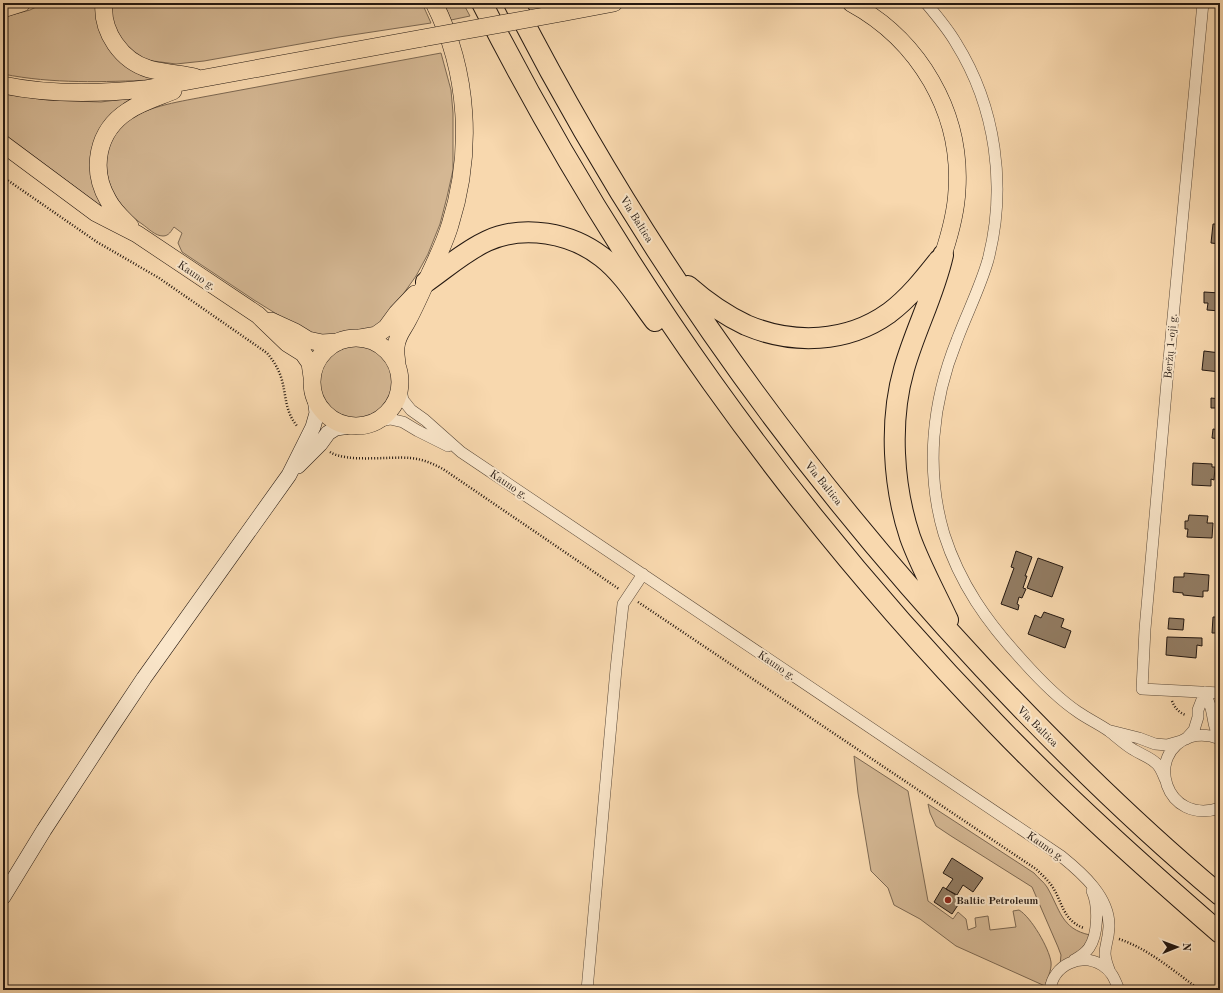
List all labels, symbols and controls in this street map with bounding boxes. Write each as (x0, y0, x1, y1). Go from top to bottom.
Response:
street label: Via Baltica (617, 195, 655, 245)
street label: Kauno g. (175, 260, 217, 293)
street label: Beržų 1-oji g. (1163, 313, 1180, 379)
street label: Via Baltica (802, 460, 844, 508)
street label: Kauno g. (487, 469, 529, 502)
street label: Kauno g. (755, 650, 797, 683)
street label: Via Baltica (1014, 705, 1060, 750)
street label: Kauno g. (1024, 830, 1066, 864)
marker: Baltic Petroleum (943, 895, 953, 905)
place label: Baltic Petroleum (956, 896, 1039, 907)
north arrow (1157, 927, 1197, 967)
text: N (1180, 943, 1191, 952)

